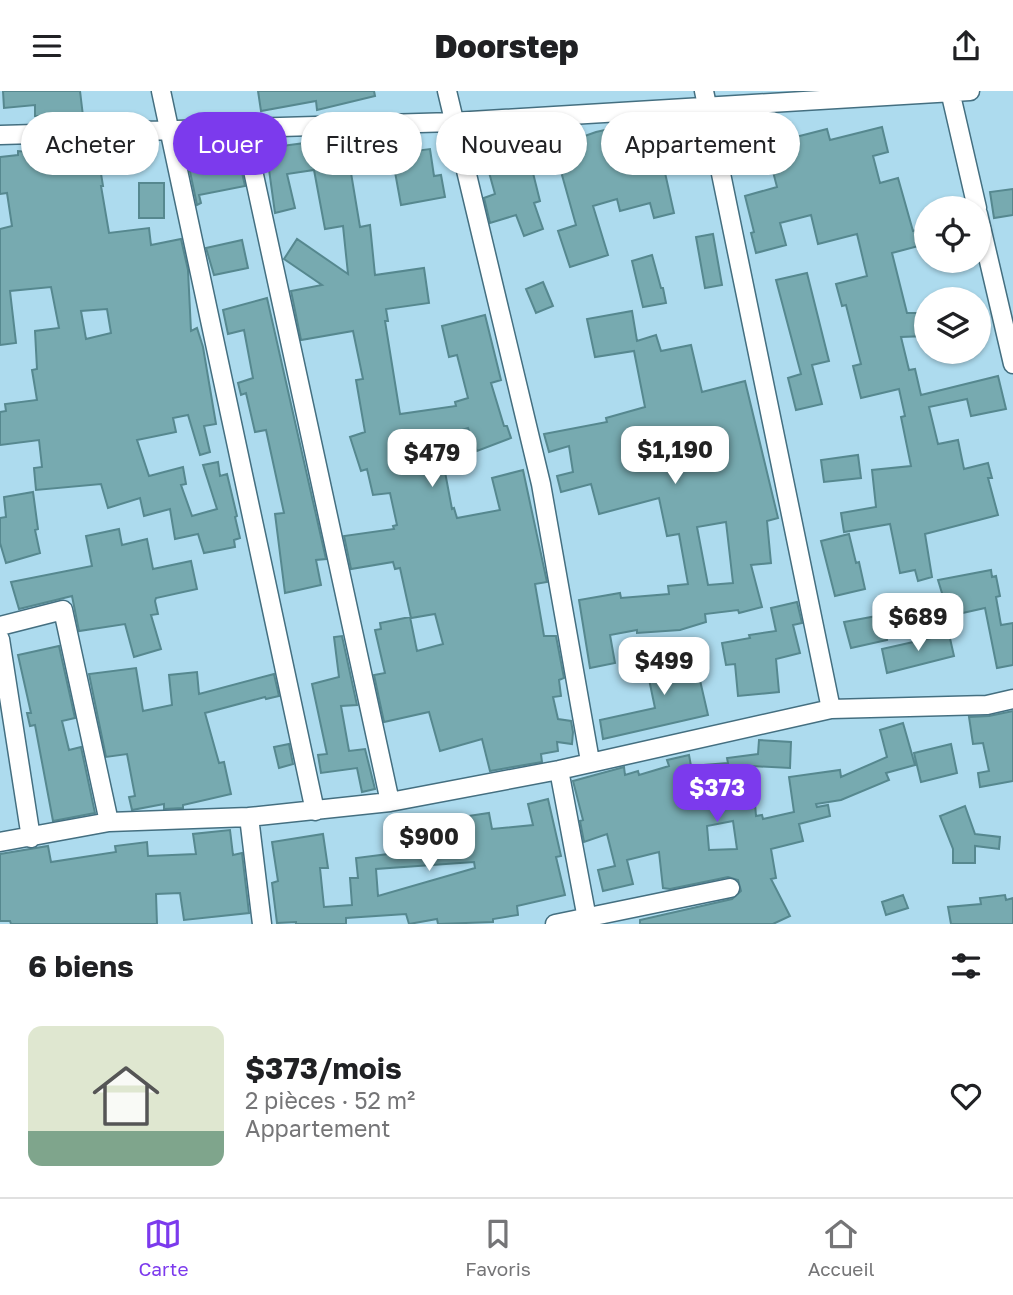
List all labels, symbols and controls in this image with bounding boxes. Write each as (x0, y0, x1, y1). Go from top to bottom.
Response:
icon: menu (28, 27, 66, 65)
text: Doorstep (434, 27, 579, 65)
icon: share (947, 27, 985, 65)
chip: Acheter (21, 112, 159, 175)
chip: Louer (173, 112, 287, 175)
chip: Filtres (301, 112, 422, 175)
chip: Nouveau (436, 112, 587, 175)
chip: Appartement (601, 112, 800, 175)
map controls (914, 196, 991, 364)
button: locate (914, 196, 991, 273)
button: layers (914, 287, 991, 364)
pin: $1,190 (618, 427, 732, 486)
pin: $479 (391, 429, 473, 489)
text: $1,190 (637, 435, 713, 463)
text: $479 (404, 438, 460, 466)
pin: $689 (877, 594, 959, 653)
text: $689 (888, 602, 948, 630)
pin: $499 (623, 637, 705, 697)
text: $499 (635, 646, 694, 674)
pin: $373 (676, 765, 758, 824)
text: $373 (689, 773, 745, 801)
pin: $900 (388, 813, 470, 873)
text: $900 (399, 822, 459, 850)
icon: filters (947, 947, 985, 985)
text: 6 biens (28, 948, 134, 984)
text: $373/mois (245, 1050, 402, 1086)
icon: home (84, 1054, 168, 1138)
icon: heart (947, 1077, 985, 1115)
text: 2 pièces · 52 m² (245, 1086, 415, 1114)
text: Appartement (245, 1114, 390, 1142)
tab: Carte (138, 1215, 188, 1280)
tab: Favoris (465, 1215, 531, 1280)
tab: Accueil (808, 1215, 875, 1280)

